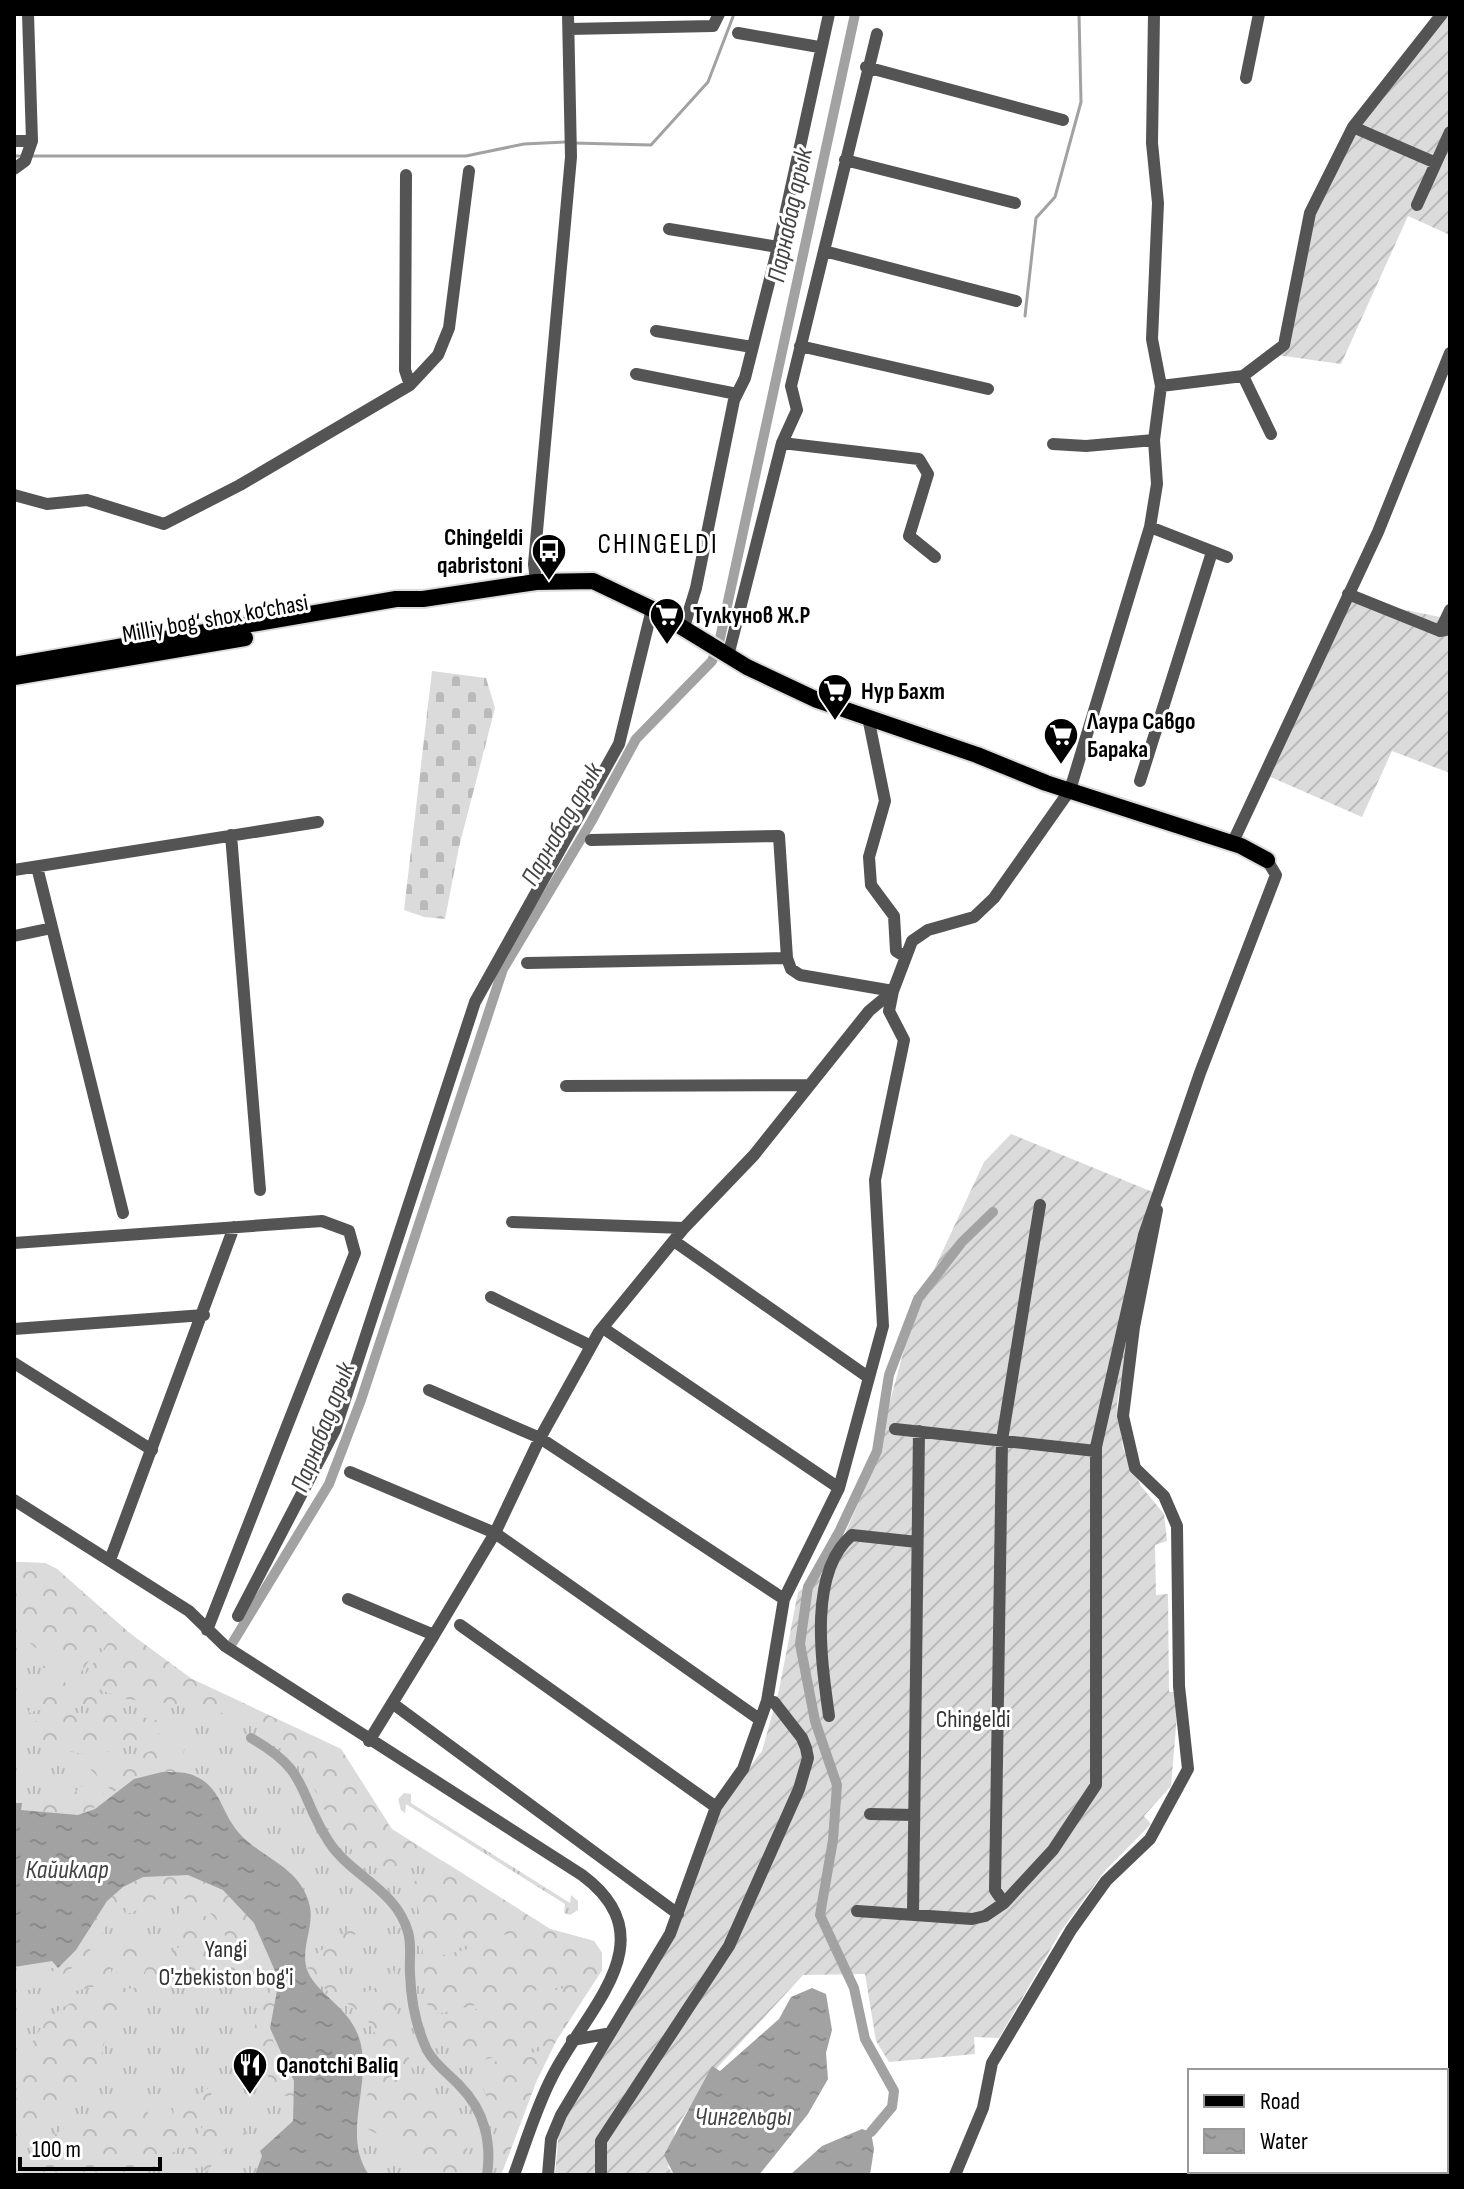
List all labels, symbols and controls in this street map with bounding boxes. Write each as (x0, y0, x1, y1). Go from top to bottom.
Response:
water label: Парнабад арык (761, 144, 820, 285)
place label: Chingeldi qabristoni (437, 523, 523, 580)
district label: CHINGELDI (597, 528, 719, 561)
bus stop icon: Chingeldi qabristoni (530, 532, 568, 582)
street label: Milliy bog‘ shox ko‘chasi (120, 588, 310, 649)
supermarket icon: Тулкунов Ж.Р (648, 596, 686, 646)
place label: Тулкунов Ж.Р (693, 601, 810, 630)
supermarket icon: Нур Бахт (816, 672, 854, 722)
place label: Нур Бахт (861, 677, 945, 706)
place label: Лаура Савдо Барака (1086, 707, 1195, 764)
supermarket icon: Лаура Савдо Барака (1042, 716, 1080, 766)
water label: Парнабад арык (515, 757, 610, 891)
water label: Парнабад арык (285, 1357, 363, 1497)
park label: Chingeldi (936, 1705, 1010, 1734)
water label: Кайиклар (26, 1855, 109, 1886)
park label: Yangi O'zbekiston bog'i (159, 1935, 293, 1992)
restaurant icon: Qanotchi Baliq (231, 2046, 269, 2096)
place label: Qanotchi Baliq (276, 2051, 398, 2080)
legend (1188, 2069, 1448, 2173)
text: Road (1260, 2087, 1300, 2116)
water label: Чингельды (695, 2102, 792, 2133)
scale bar (20, 2121, 160, 2171)
text: Water (1260, 2127, 1308, 2156)
text: 100 m (32, 2135, 81, 2164)

